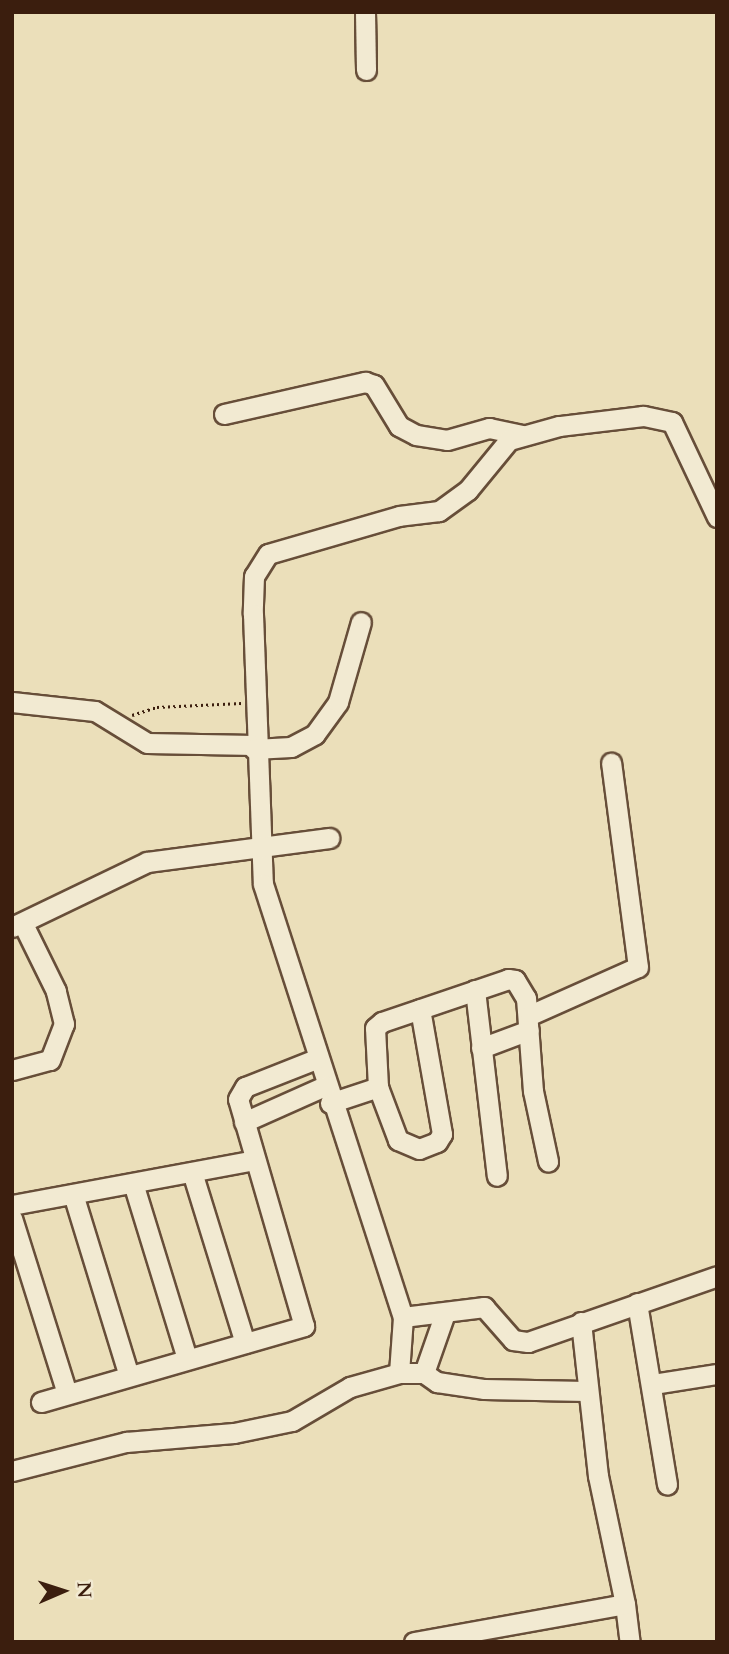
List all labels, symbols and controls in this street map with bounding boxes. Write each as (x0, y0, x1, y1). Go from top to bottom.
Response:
north arrow (28, 1556, 98, 1626)
text: N (71, 1581, 97, 1599)

